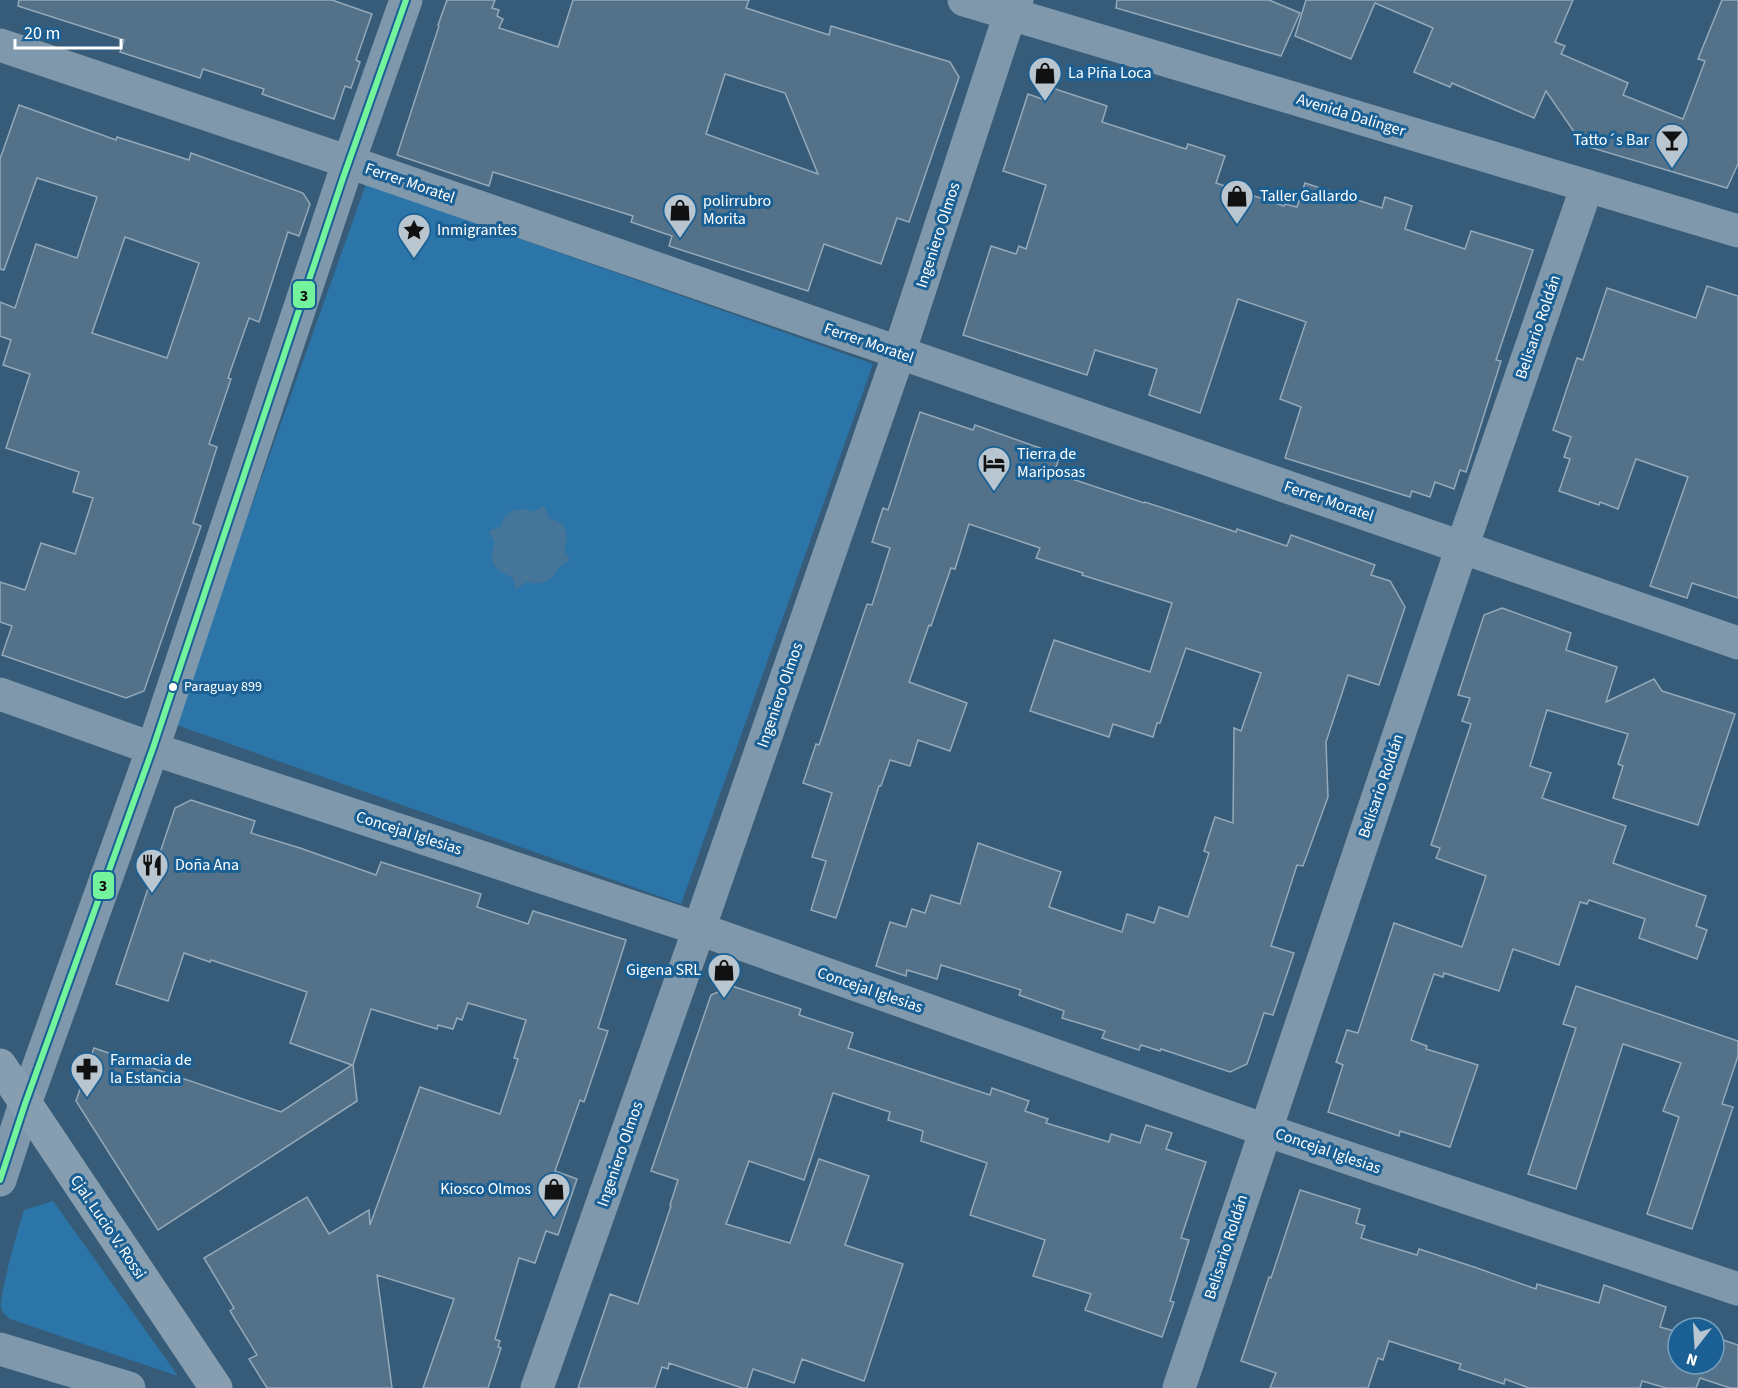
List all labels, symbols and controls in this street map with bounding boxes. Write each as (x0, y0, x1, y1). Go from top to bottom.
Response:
scale bar (15, 12, 122, 50)
text: 20 m (24, 21, 60, 46)
shop icon: La Piña Loca (1027, 55, 1063, 102)
place label: La Piña Loca (1068, 62, 1152, 84)
street label: Avenida Dalinger (1294, 88, 1409, 142)
bar icon: Tatto´s Bar (1654, 122, 1690, 169)
place label: Tatto´s Bar (1573, 129, 1649, 151)
street label: Ferrer Moratel (362, 157, 458, 209)
shop icon: Taller Gallardo (1219, 178, 1255, 225)
street label: Ingeniero Olmos (911, 179, 966, 291)
place label: Taller Gallardo (1260, 185, 1357, 207)
place label: polirrubro Morita (703, 190, 771, 230)
shop icon: polirrubro Morita (662, 192, 698, 239)
place icon: Inmigrantes (396, 212, 432, 259)
place label: Inmigrantes (437, 219, 517, 241)
street label: Belisario Roldán (1510, 272, 1566, 382)
line badge: 3 (292, 280, 316, 309)
text: 3 (300, 285, 308, 307)
street label: Ferrer Moratel (821, 317, 917, 369)
place label: Tierra de Mariposas (1017, 443, 1085, 483)
hotel icon: Tierra de Mariposas (976, 445, 1012, 492)
street label: Ferrer Moratel (1281, 475, 1377, 527)
street label: Ingeniero Olmos (752, 639, 808, 751)
place label: Paraguay 899 (184, 677, 262, 697)
marker: Paraguay 899 (167, 681, 179, 693)
street label: Belisario Roldán (1353, 731, 1409, 841)
street label: Concejal Iglesias (353, 805, 465, 861)
restaurant icon: Doña Ana (134, 847, 170, 894)
place label: Doña Ana (175, 854, 239, 876)
line badge: 3 (92, 871, 115, 900)
text: 3 (99, 875, 107, 897)
shop icon: Gigena SRL (706, 952, 742, 999)
place label: Gigena SRL (626, 959, 701, 981)
street label: Concejal Iglesias (814, 962, 926, 1018)
place label: Farmacia de la Estancia (110, 1049, 192, 1089)
pharmacy icon: Farmacia de la Estancia (69, 1051, 105, 1098)
street label: Ingeniero Olmos (592, 1098, 648, 1210)
street label: Concejal Iglesias (1272, 1123, 1384, 1179)
street label: Cjal. Lucio V. Rossi (65, 1171, 151, 1283)
shop icon: Kiosco Olmos (536, 1171, 572, 1218)
place label: Kiosco Olmos (440, 1178, 531, 1200)
street label: Belisario Roldán (1199, 1192, 1253, 1302)
north arrow (1666, 1316, 1726, 1376)
text: N (1684, 1347, 1700, 1371)

